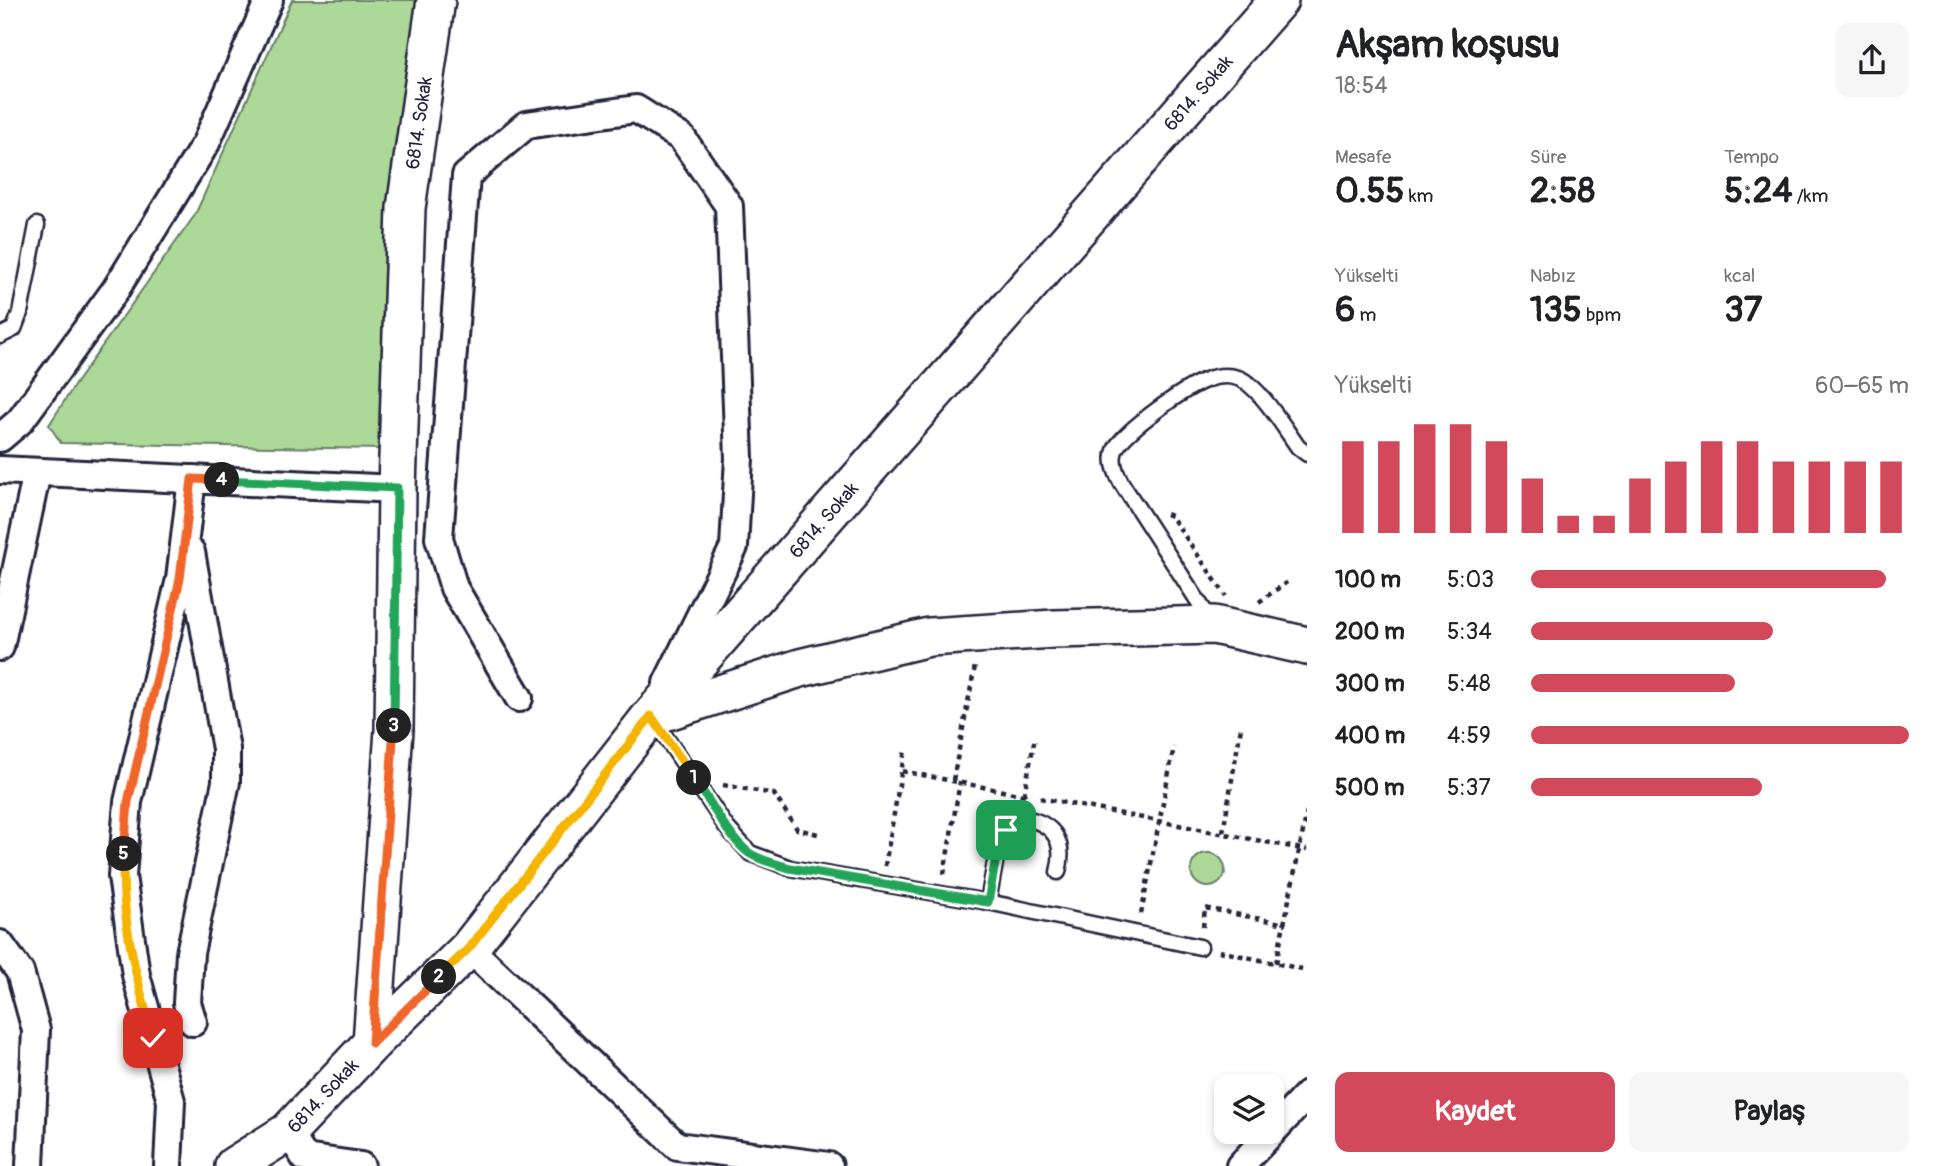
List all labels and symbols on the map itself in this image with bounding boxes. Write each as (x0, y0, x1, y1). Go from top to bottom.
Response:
street label: 6814. Sokak (1159, 50, 1238, 136)
street label: 6814. Sokak (401, 75, 438, 171)
pin: 4 (204, 462, 240, 498)
street label: 6814. Sokak (784, 477, 864, 563)
pin: 3 (376, 708, 412, 744)
pin: 1 (676, 760, 712, 796)
pin (976, 800, 1036, 860)
pin: 5 (106, 836, 142, 872)
pin: 2 (422, 960, 457, 995)
pin (123, 1008, 183, 1068)
street label: 6814. Sokak (282, 1054, 364, 1138)

